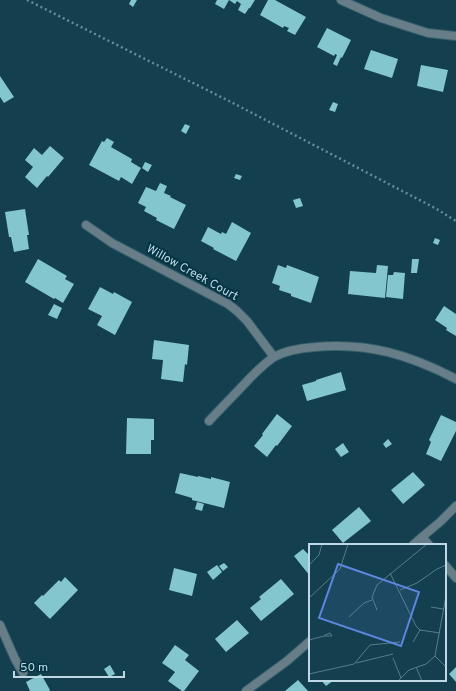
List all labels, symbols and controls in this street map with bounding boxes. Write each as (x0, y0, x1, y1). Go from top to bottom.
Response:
street label: Willow Creek Court (143, 241, 241, 305)
inset map (309, 544, 446, 681)
scale bar (14, 653, 124, 679)
text: 50 m (20, 660, 48, 676)

